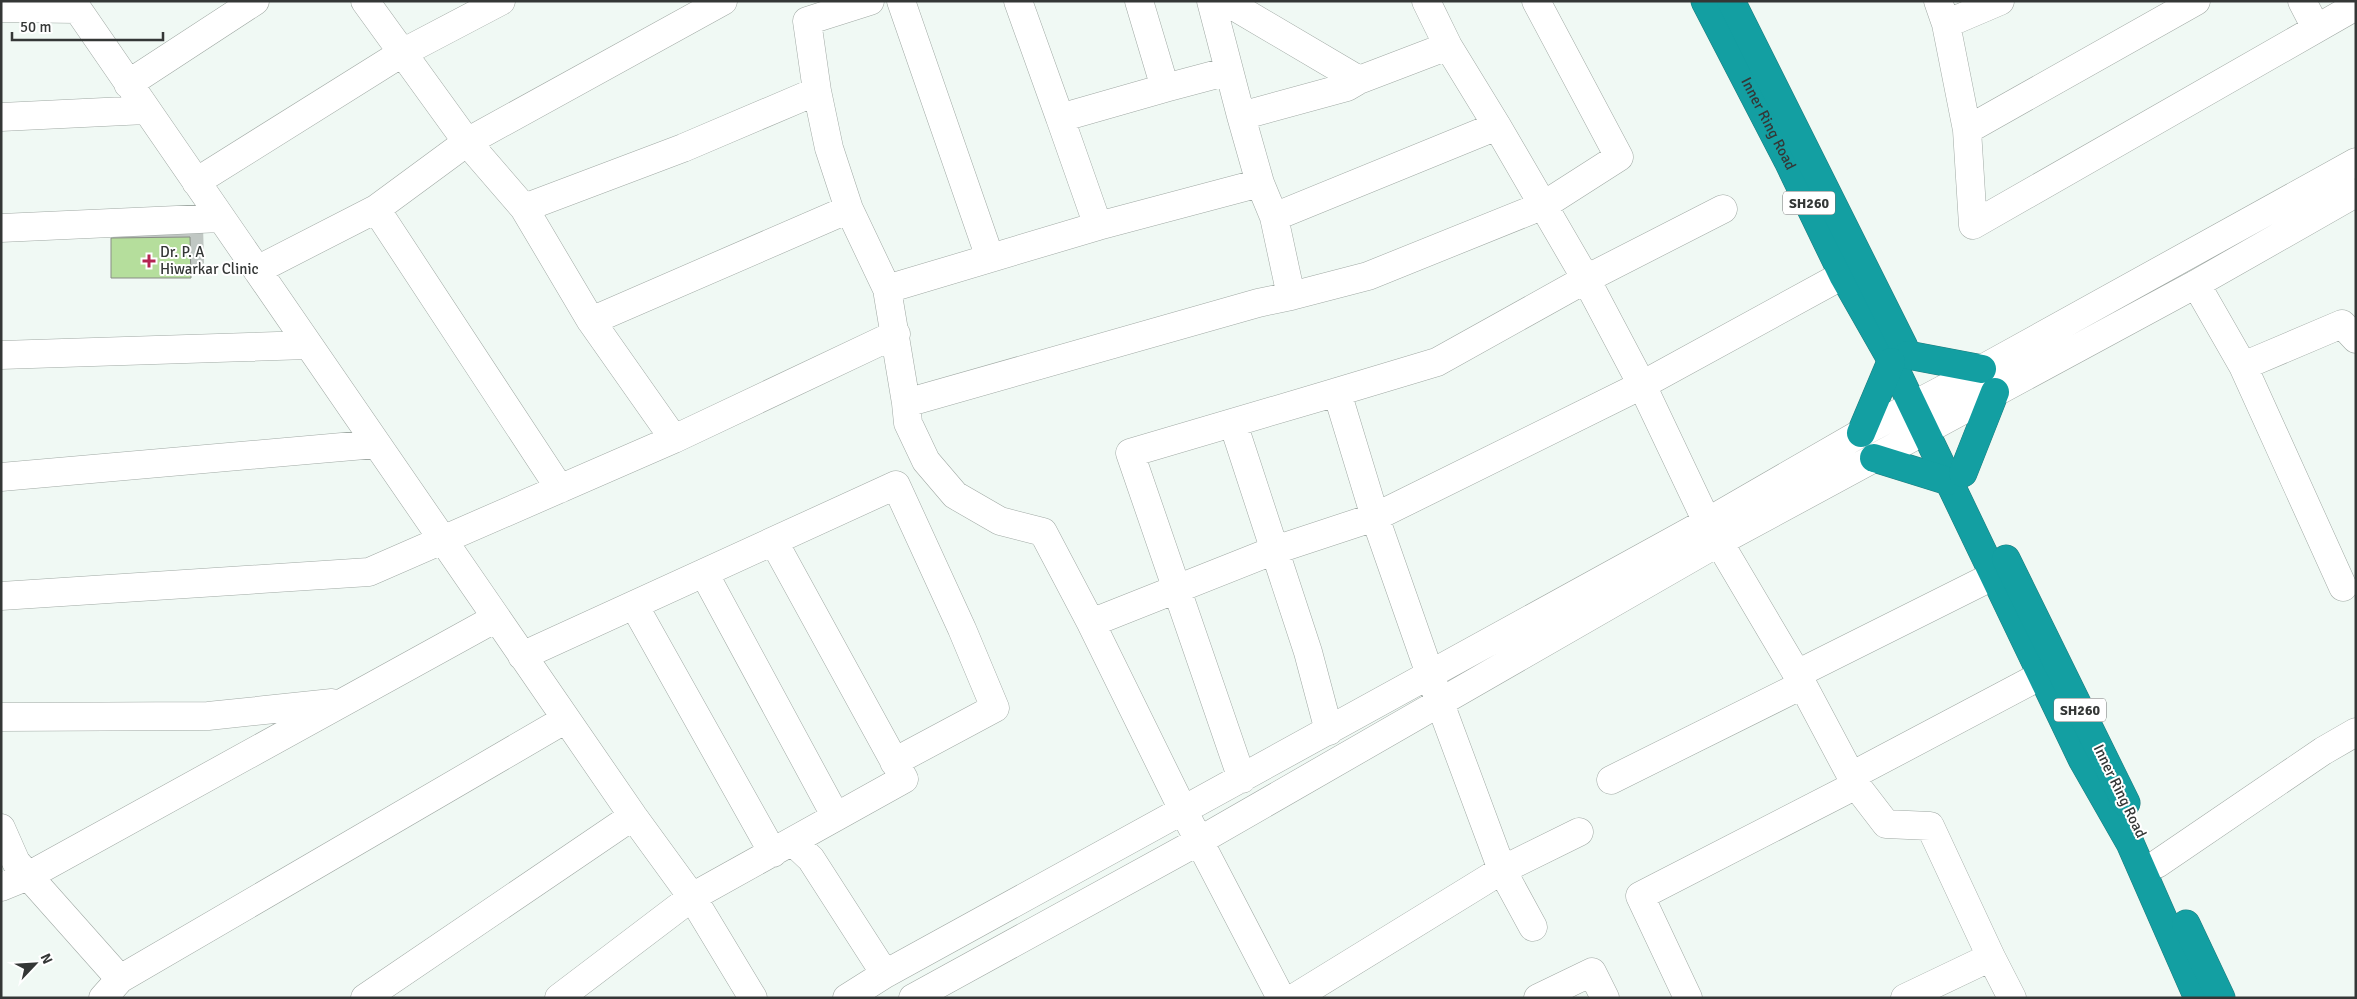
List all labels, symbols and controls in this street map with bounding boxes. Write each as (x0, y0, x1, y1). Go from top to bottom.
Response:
scale bar (12, 10, 164, 42)
text: 50 m (20, 18, 51, 36)
street label: Inner Ring Road (1737, 74, 1800, 173)
road number: SH260 (1783, 192, 1835, 214)
place label: Dr. P. A Hiwarkar Clinic (160, 243, 259, 278)
marker: Dr. P. A Hiwarkar Clinic (142, 254, 156, 268)
road number: SH260 (2054, 698, 2106, 722)
street label: Inner Ring Road (2090, 741, 2150, 841)
north arrow (10, 939, 60, 989)
text: N (37, 951, 56, 967)

